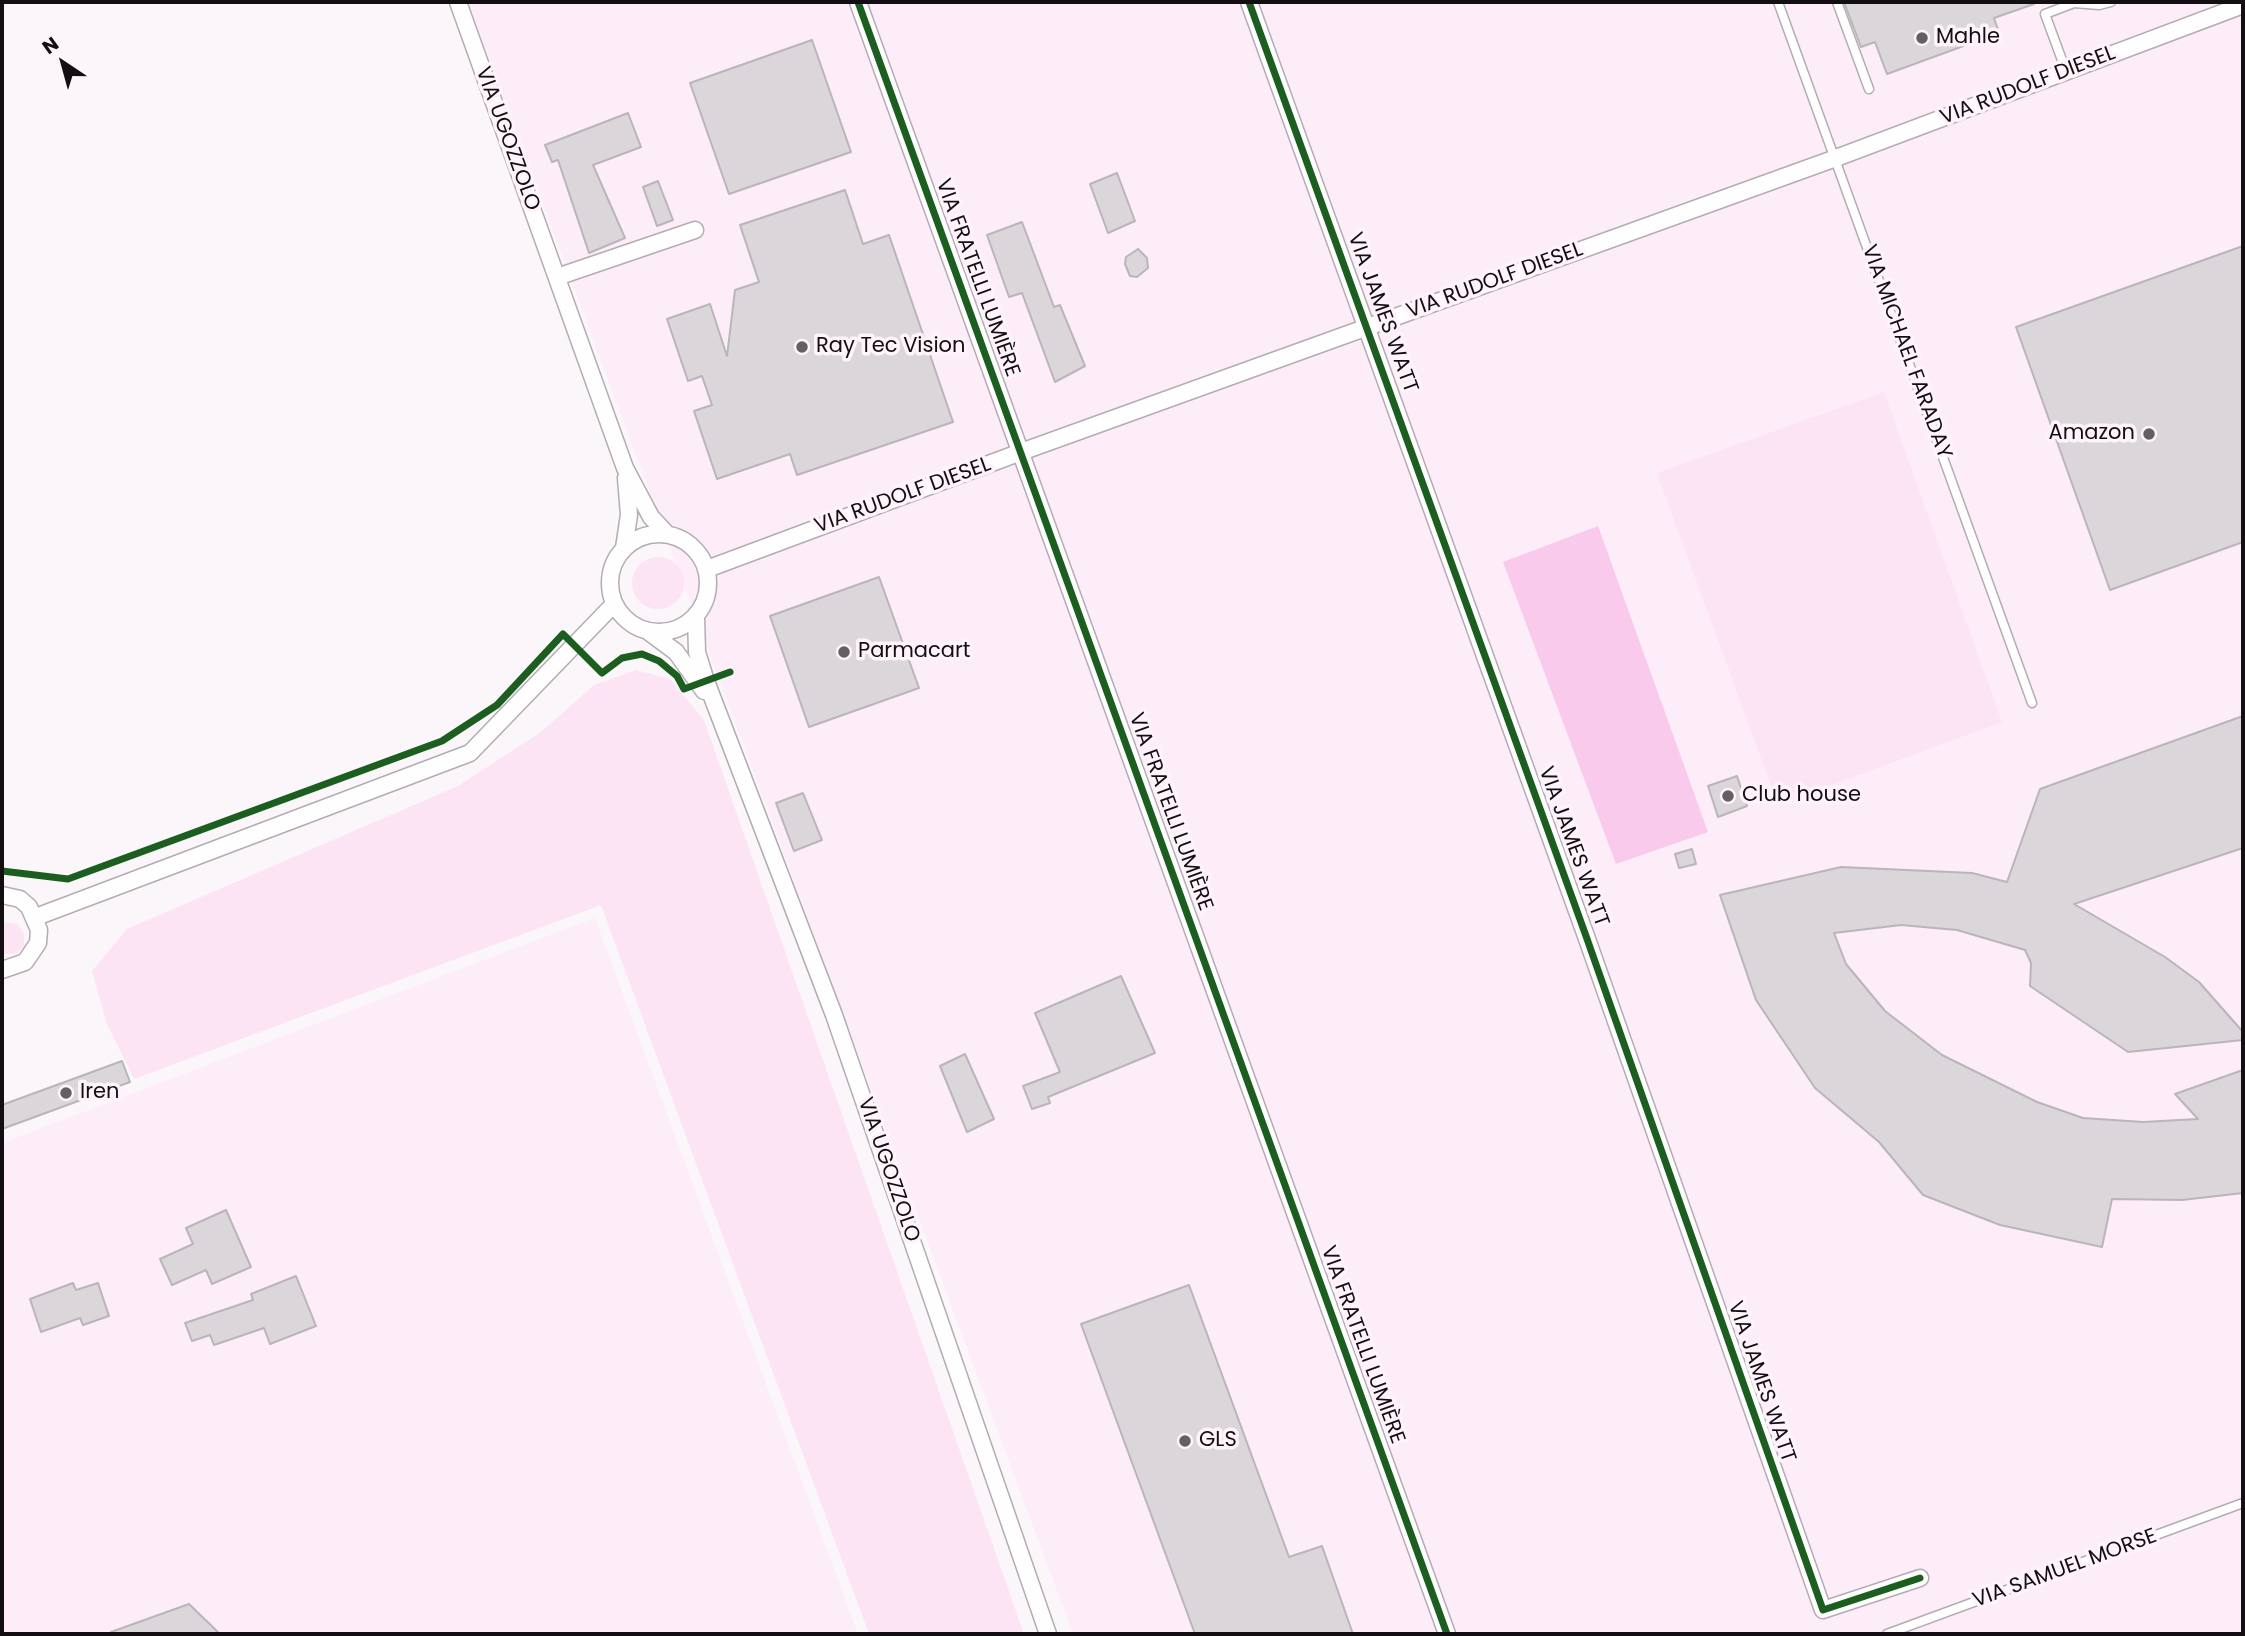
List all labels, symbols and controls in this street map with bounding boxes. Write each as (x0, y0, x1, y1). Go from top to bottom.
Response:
place label: Mahle (1936, 25, 2000, 51)
north arrow (28, 28, 98, 98)
text: N (37, 30, 64, 61)
marker: Mahle (1914, 30, 1930, 46)
street label: VIA RUDOLF DIESEL (1937, 41, 2119, 131)
street label: VIA UGOZZOLO (469, 64, 545, 214)
street label: VIA FRATELLI LUMIÈRE (930, 176, 1024, 380)
street label: VIA JAMES WATT (1341, 229, 1423, 397)
street label: VIA RUDOLF DIESEL (1403, 237, 1587, 325)
street label: VIA MICHAEL FARADAY (1856, 242, 1956, 462)
place label: Ray Tec Vision (816, 334, 965, 360)
marker: Ray Tec Vision (794, 339, 810, 355)
place label: Amazon (2049, 421, 2135, 447)
marker: Amazon (2141, 426, 2157, 442)
street label: VIA RUDOLF DIESEL (811, 452, 995, 540)
place label: Parmacart (858, 639, 970, 665)
marker: Parmacart (836, 644, 852, 660)
street label: VIA FRATELLI LUMIÈRE (1123, 710, 1217, 914)
street label: VIA JAMES WATT (1532, 763, 1614, 931)
place label: Club house (1742, 783, 1861, 809)
marker: Club house (1720, 788, 1736, 804)
place label: Iren (80, 1080, 119, 1106)
marker: Iren (58, 1085, 74, 1101)
street label: VIA UGOZZOLO (852, 1095, 924, 1245)
street label: VIA FRATELLI LUMIÈRE (1315, 1243, 1409, 1447)
street label: VIA JAMES WATT (1722, 1298, 1800, 1466)
place label: GLS (1199, 1428, 1237, 1454)
marker: GLS (1177, 1433, 1193, 1449)
street label: VIA SAMUEL MORSE (1970, 1524, 2160, 1614)

